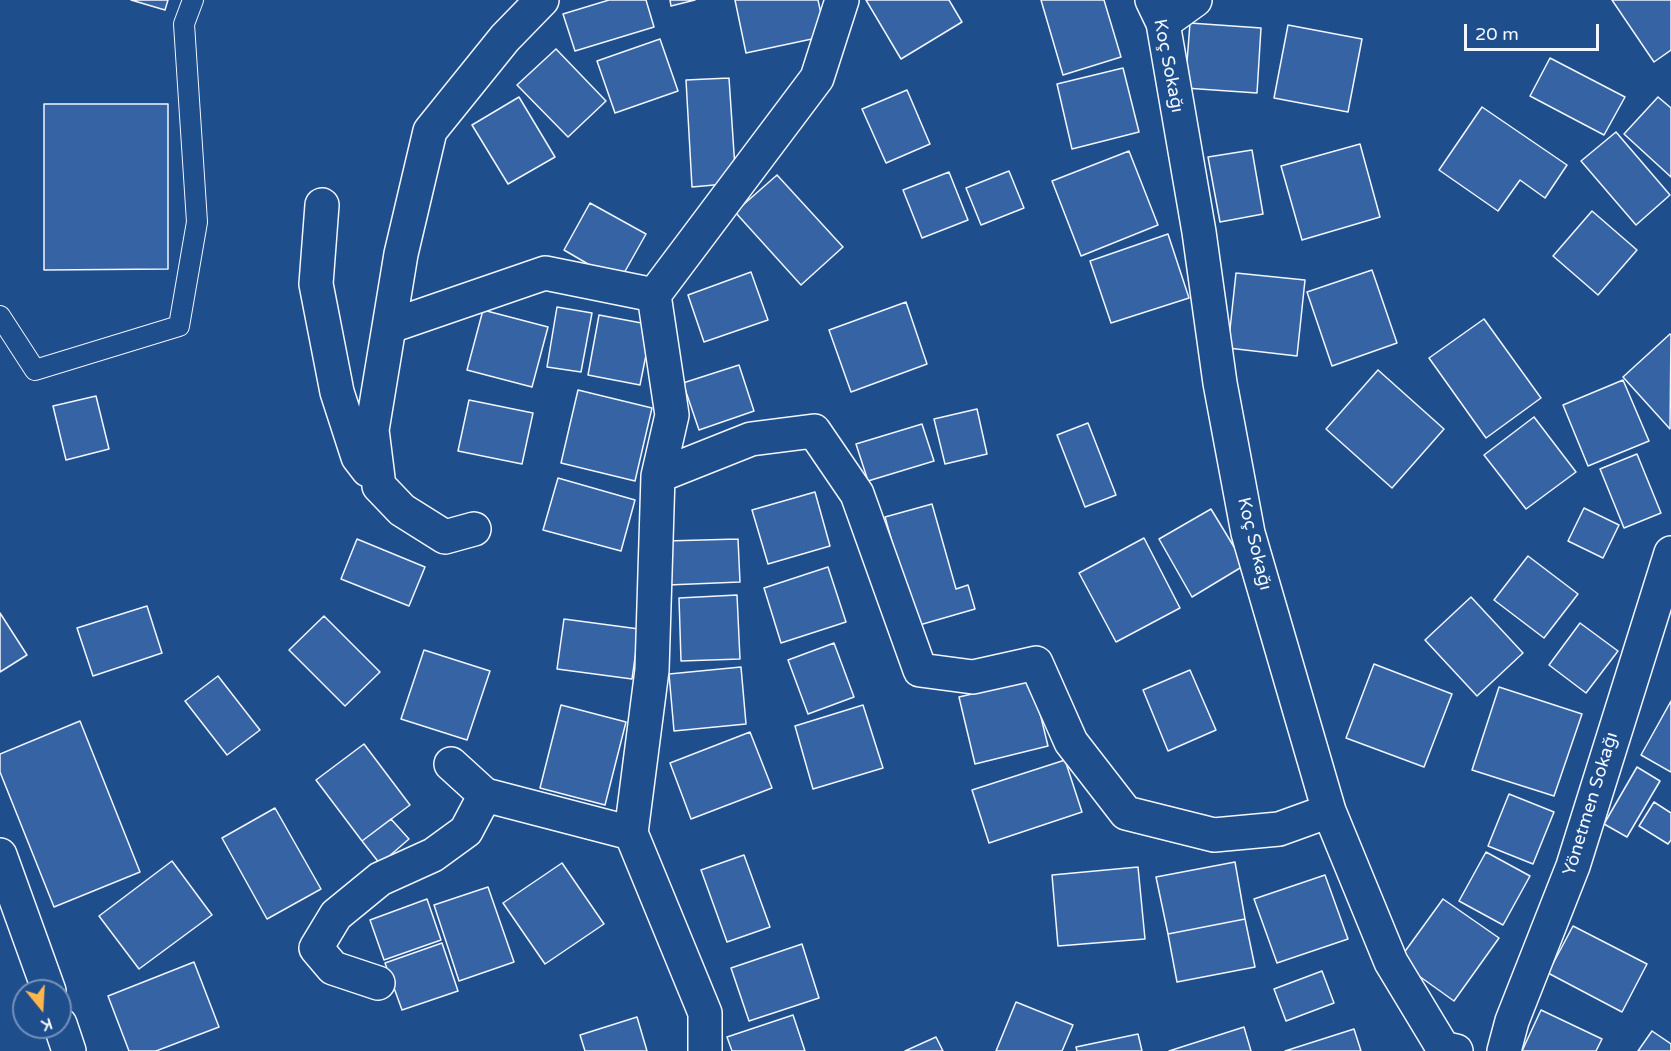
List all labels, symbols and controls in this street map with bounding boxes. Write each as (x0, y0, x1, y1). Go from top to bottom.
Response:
scale bar (1467, 12, 1602, 50)
street label: Koç Sokağı (1148, 17, 1188, 115)
text: 20 m (1475, 23, 1519, 45)
street label: Koç Sokağı (1232, 495, 1276, 593)
street label: Yönetmen Sokağı (1559, 730, 1623, 878)
north arrow (12, 979, 72, 1039)
text: K (39, 1013, 55, 1035)

